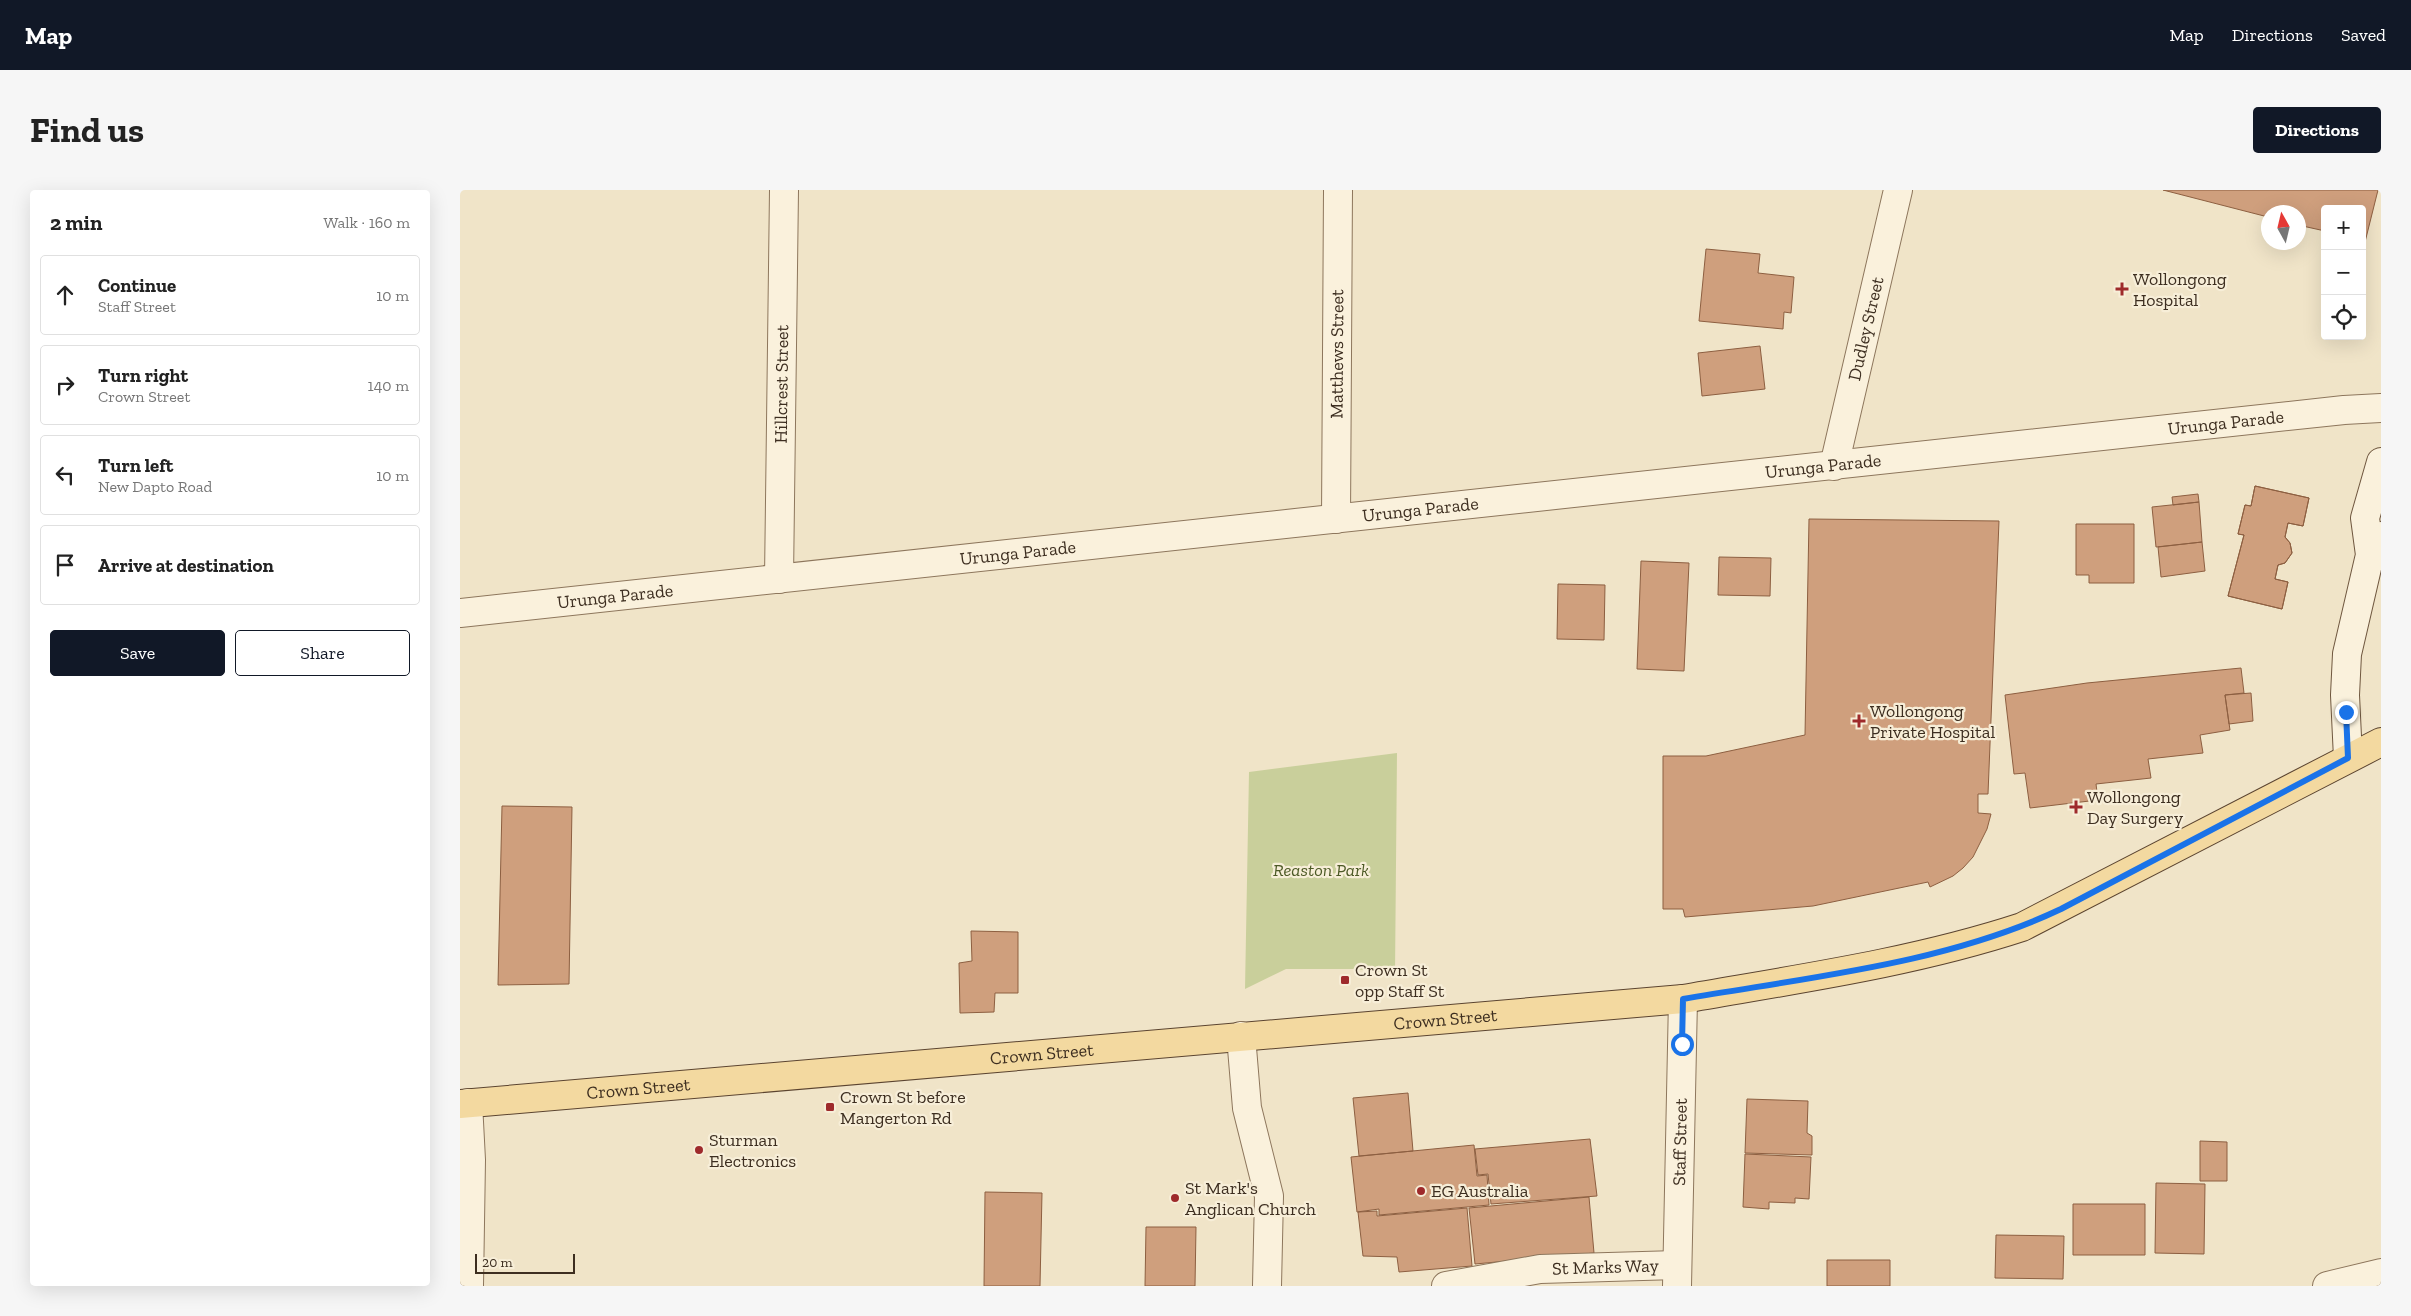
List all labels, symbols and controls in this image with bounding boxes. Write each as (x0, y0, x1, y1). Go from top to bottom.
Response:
text: Map (25, 21, 72, 50)
text: Map (2169, 24, 2204, 46)
text: Directions (2232, 24, 2313, 46)
text: Saved (2341, 24, 2386, 46)
button: Directions (2253, 107, 2381, 153)
text: Find us (30, 109, 144, 151)
north arrow (2261, 205, 2306, 250)
map controls (2321, 205, 2366, 340)
button: + (2321, 205, 2366, 250)
text: 2 min (50, 210, 102, 235)
text: Walk · 160 m (323, 213, 410, 232)
button: − (2321, 250, 2366, 295)
place label: Wollongong Hospital (2133, 268, 2227, 311)
text: Continue (98, 274, 176, 297)
street label: Dudley Street (1843, 274, 1889, 383)
icon: ahead (51, 281, 79, 309)
marker: Wollongong Hospital (2115, 282, 2129, 296)
text: 10 m (376, 286, 409, 305)
street label: Matthews Street (1326, 289, 1348, 419)
button: locate (2321, 295, 2366, 340)
text: Staff Street (98, 297, 176, 316)
street label: Hillcrest Street (770, 324, 793, 444)
text: Turn right (98, 364, 188, 387)
icon: right (51, 371, 79, 399)
text: 140 m (368, 376, 409, 395)
text: Crown Street (98, 387, 190, 406)
street label: Urunga Parade (2167, 406, 2285, 440)
street label: Urunga Parade (1764, 449, 1882, 483)
text: Turn left (98, 454, 173, 477)
icon: left (51, 461, 79, 489)
text: 10 m (376, 466, 409, 485)
text: New Dapto Road (98, 477, 212, 496)
street label: Urunga Parade (1361, 492, 1480, 527)
street label: Urunga Parade (959, 536, 1077, 570)
icon: arrive (51, 551, 79, 579)
text: Arrive at destination (98, 554, 274, 577)
street label: Urunga Parade (556, 579, 674, 613)
button: Save (50, 630, 225, 676)
button: Share (235, 630, 410, 676)
place label: Wollongong Private Hospital (1870, 700, 1995, 743)
route end (2335, 701, 2358, 724)
marker: Wollongong Private Hospital (1852, 714, 1866, 728)
place label: Wollongong Day Surgery (2087, 786, 2184, 829)
marker: Wollongong Day Surgery (2069, 800, 2083, 814)
park label: Reaston Park (1273, 859, 1369, 881)
place label: Crown St opp Staff St (1355, 959, 1445, 1002)
marker: Crown St opp Staff St (1339, 974, 1351, 986)
street label: Crown Street (1393, 1004, 1498, 1035)
route start (1671, 1033, 1694, 1056)
street label: Crown Street (989, 1039, 1095, 1069)
street label: Crown Street (586, 1073, 691, 1104)
place label: Crown St before Mangerton Rd (840, 1086, 966, 1129)
street label: Staff Street (1668, 1098, 1692, 1186)
marker: Crown St before Mangerton Rd (824, 1101, 836, 1113)
place label: Sturman Electronics (709, 1129, 796, 1172)
marker: Sturman Electronics (693, 1144, 705, 1156)
place label: St Mark's Anglican Church (1185, 1177, 1316, 1220)
place label: EG Australia (1431, 1180, 1529, 1202)
marker: EG Australia (1415, 1185, 1427, 1197)
marker: St Mark's Anglican Church (1169, 1192, 1181, 1204)
scale bar (475, 1251, 575, 1274)
text: 20 m (482, 1254, 513, 1271)
street label: St Marks Way (1552, 1255, 1660, 1280)

